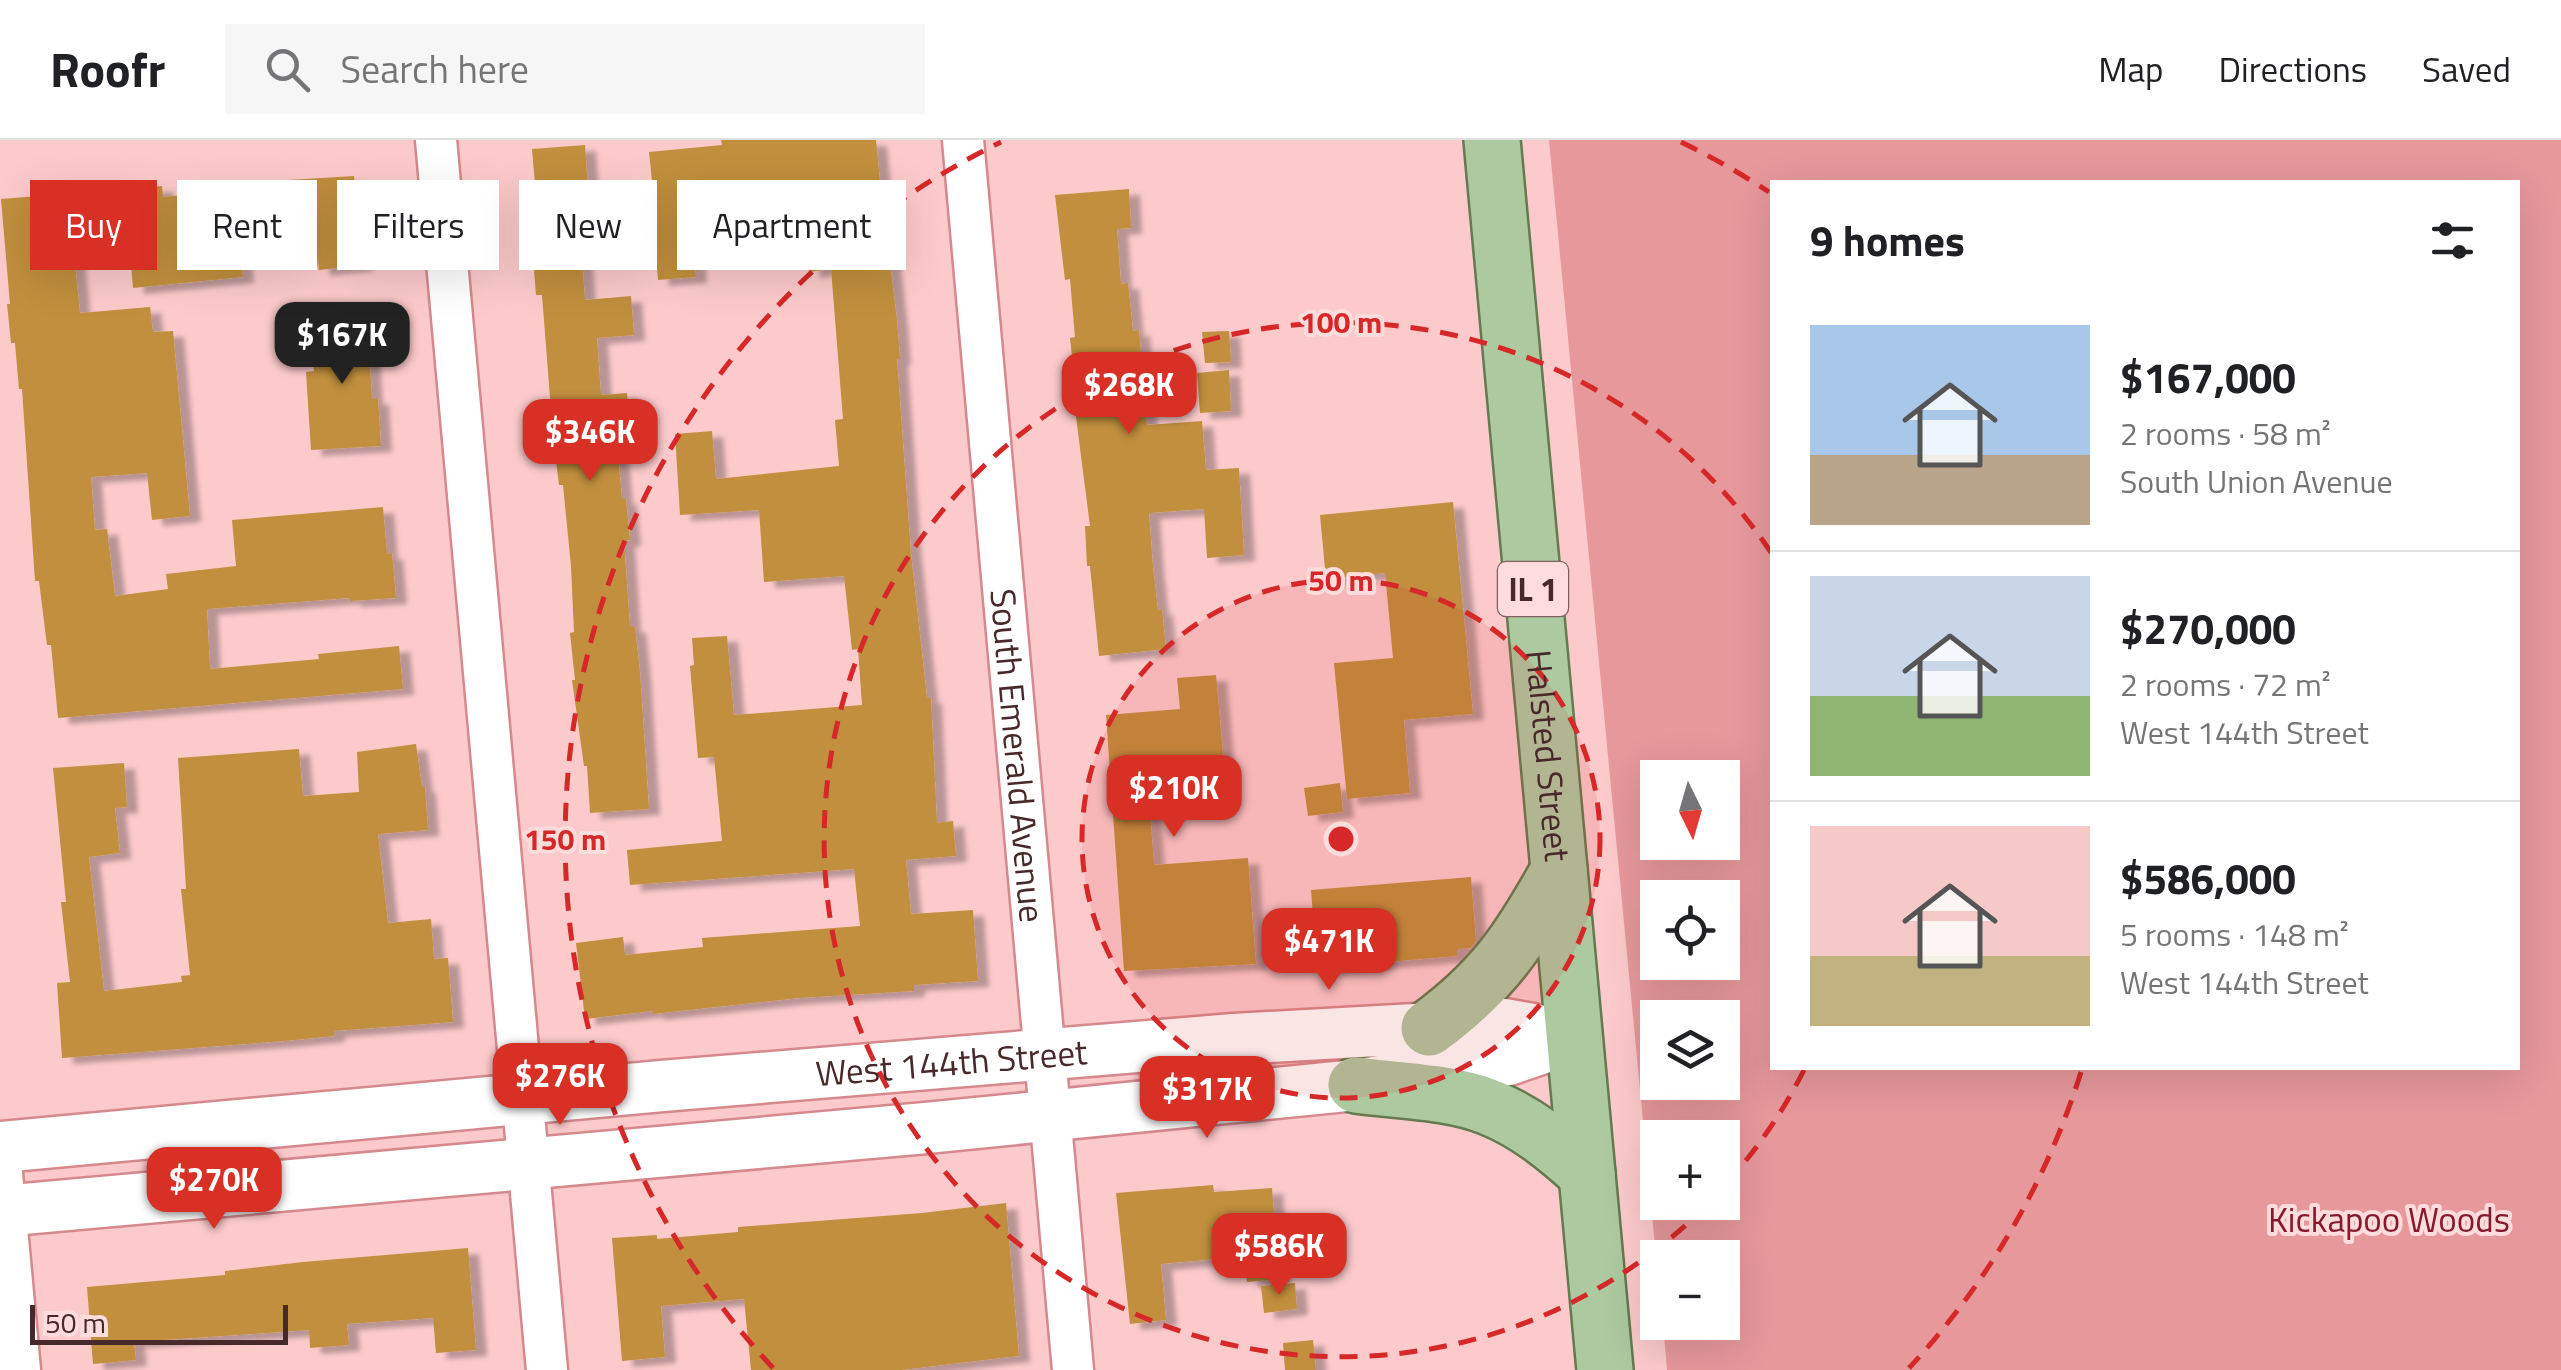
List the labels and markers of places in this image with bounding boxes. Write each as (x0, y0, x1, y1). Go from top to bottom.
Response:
pin: $167K (272, 302, 412, 387)
pin: $268K (1059, 352, 1199, 437)
pin: $346K (520, 399, 660, 484)
pin: $210K (1104, 755, 1244, 840)
centre of rings (1323, 821, 1359, 857)
pin: $471K (1259, 908, 1399, 993)
pin: $276K (490, 1043, 630, 1128)
pin: $317K (1137, 1056, 1277, 1141)
pin: $270K (144, 1147, 284, 1232)
pin: $586K (1209, 1213, 1349, 1298)

